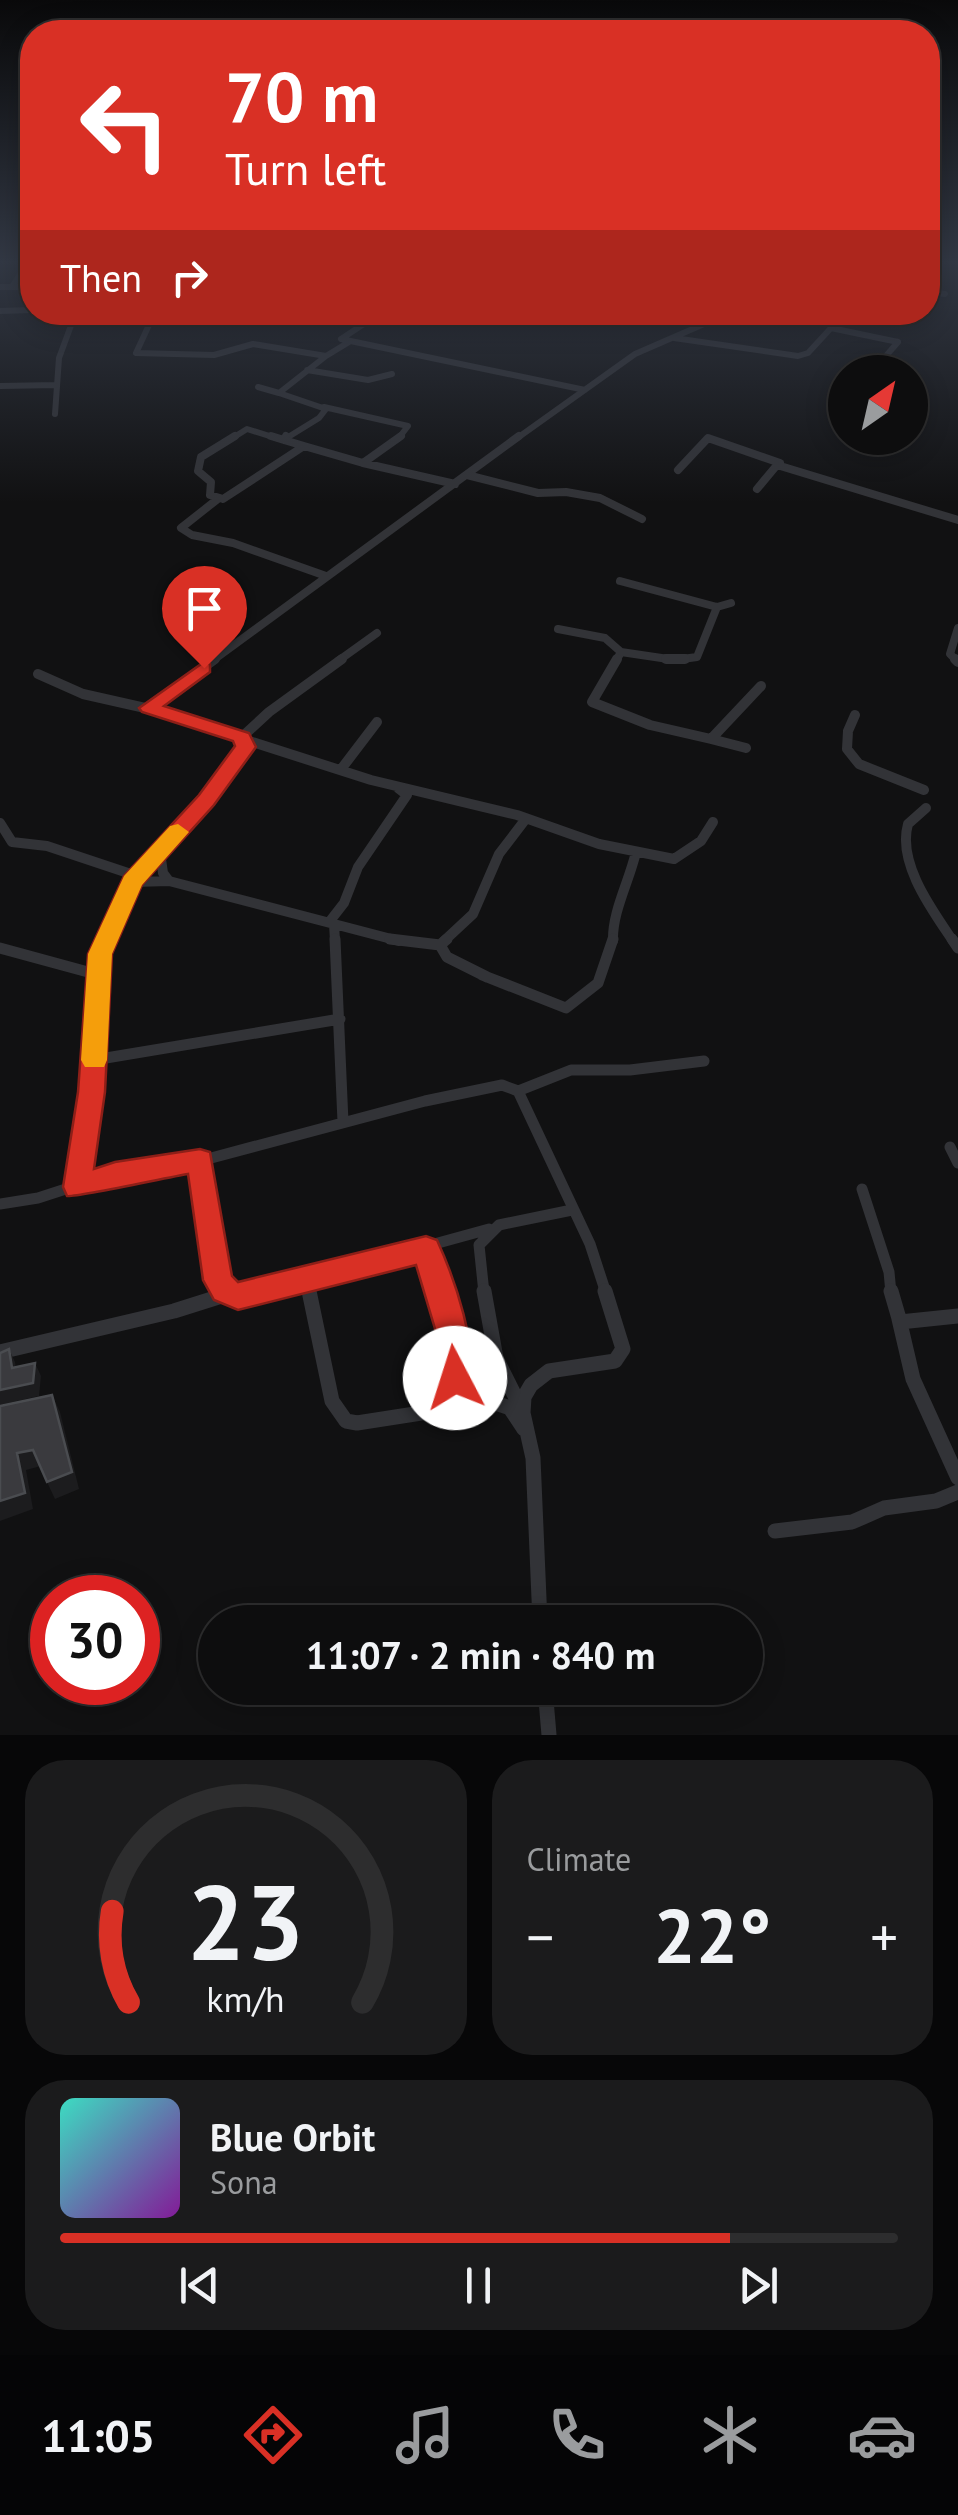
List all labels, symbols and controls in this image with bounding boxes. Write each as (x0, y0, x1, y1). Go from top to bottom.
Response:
text: 70 m (225, 51, 378, 141)
icon: left (60, 60, 190, 190)
text: Turn left (225, 139, 386, 197)
icon: right (162, 250, 217, 305)
text: Then (60, 253, 142, 302)
north arrow (828, 355, 928, 455)
map controls (828, 355, 928, 455)
pin (162, 566, 247, 669)
icon: arrive (177, 581, 232, 636)
position arrow (403, 1326, 507, 1430)
speed limit sign: 30 (30, 1575, 160, 1705)
text: 11:07 · 2 min · 840 m (306, 1630, 655, 1679)
text: Climate (527, 1838, 631, 1880)
text: 23 (187, 1854, 305, 1989)
text: 22° (653, 1887, 771, 1984)
text: − (527, 1901, 554, 1972)
text: + (870, 1901, 898, 1972)
text: km/h (207, 1976, 285, 2022)
text: Blue Orbit (210, 2112, 375, 2161)
text: Sona (210, 2161, 278, 2203)
icon: previous (172, 2258, 227, 2313)
icon: pause (451, 2258, 506, 2313)
icon: next (731, 2258, 786, 2313)
icon: directions (238, 2400, 308, 2470)
icon: music (390, 2400, 460, 2470)
icon: phone (542, 2400, 612, 2470)
icon: climate (695, 2400, 765, 2470)
icon: car (847, 2400, 917, 2470)
text: 11:05 (41, 2406, 155, 2464)

